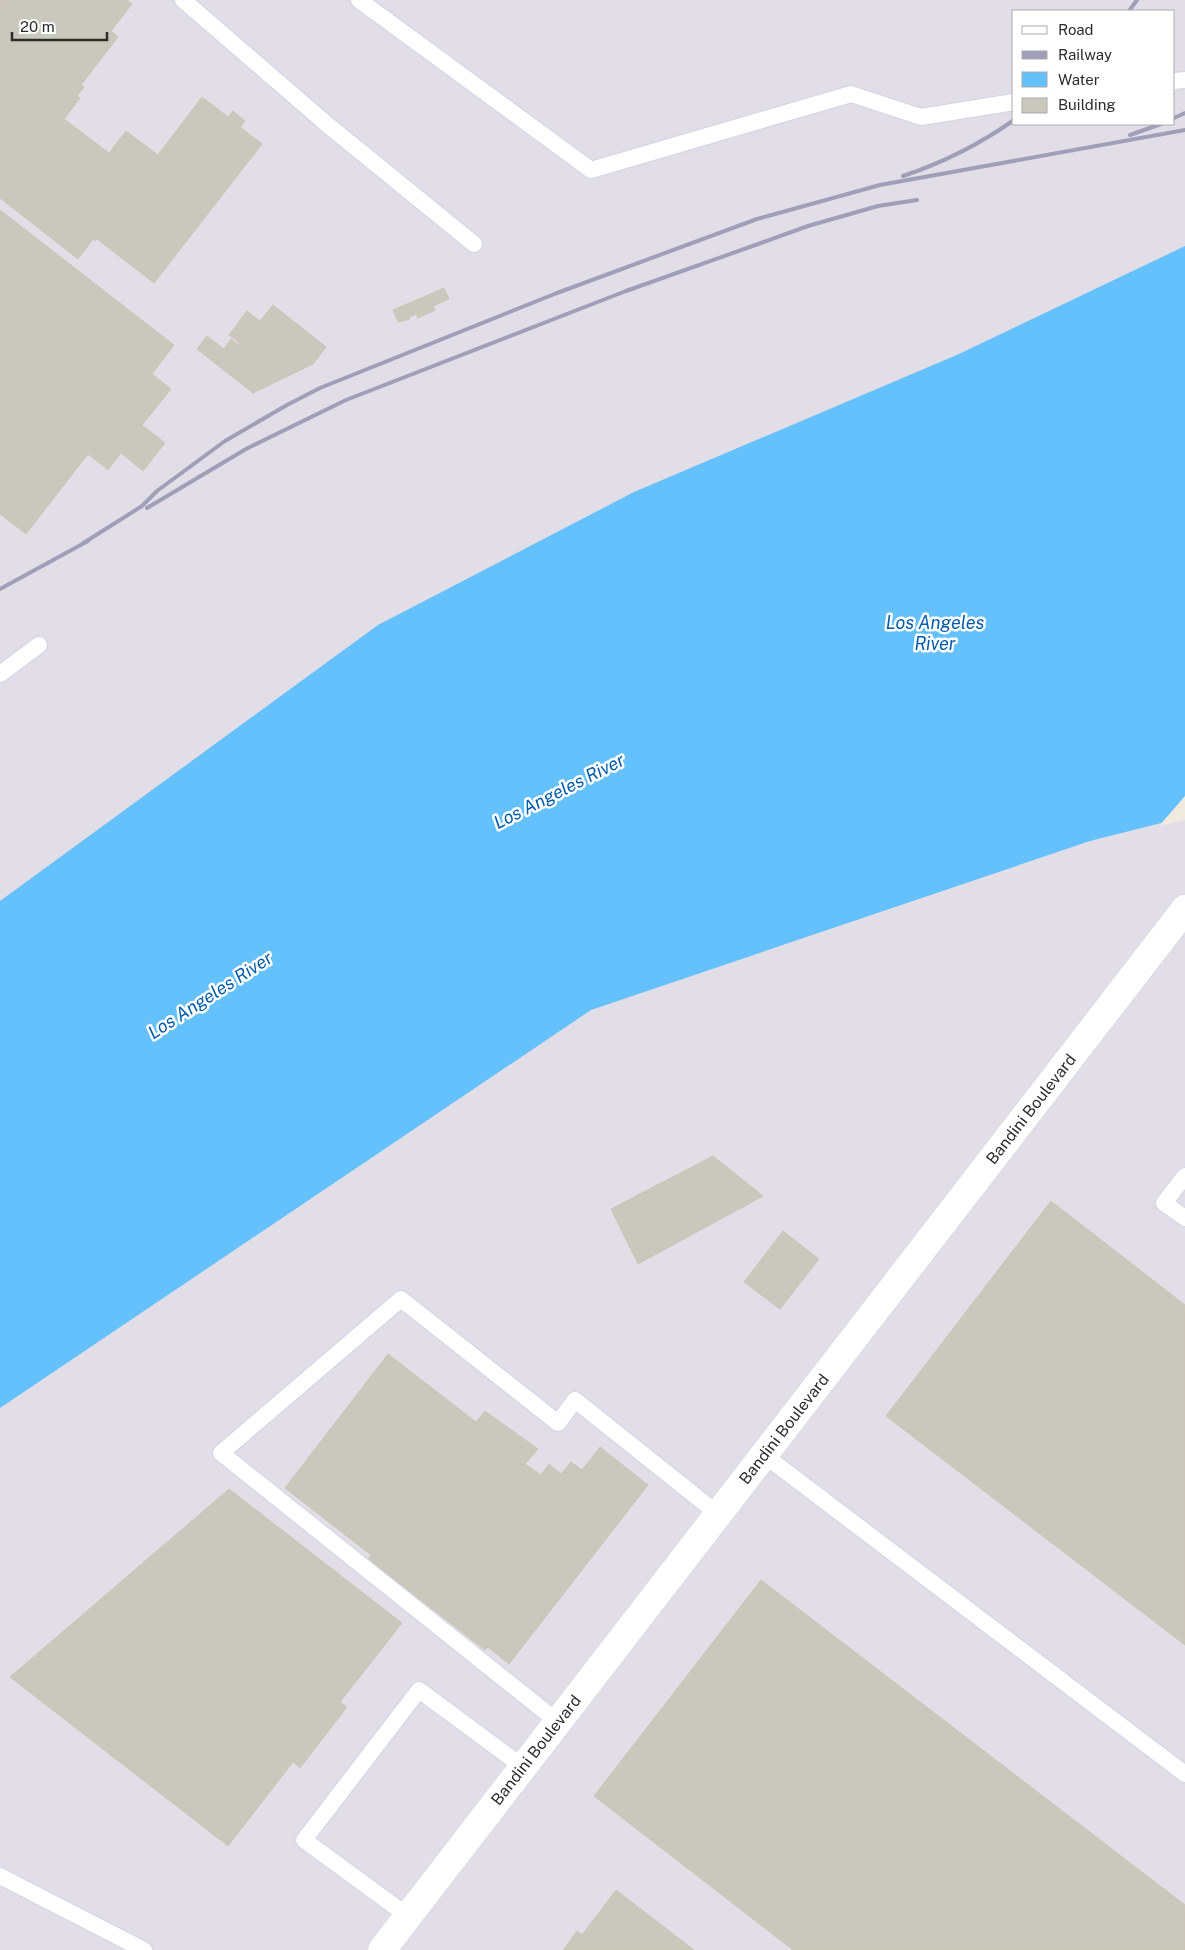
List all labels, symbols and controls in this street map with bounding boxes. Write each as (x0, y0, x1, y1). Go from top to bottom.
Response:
scale bar (12, 10, 108, 42)
legend (1012, 10, 1175, 125)
text: 20 m (20, 18, 55, 35)
text: Road (1058, 21, 1094, 38)
text: Railway (1058, 46, 1112, 63)
text: Water (1058, 71, 1100, 88)
text: Building (1058, 96, 1116, 113)
water label: Los Angeles River (886, 612, 984, 654)
water label: Los Angeles River (490, 749, 628, 833)
water label: Los Angeles River (144, 947, 276, 1043)
street label: Bandini Boulevard (982, 1050, 1080, 1168)
street label: Bandini Boulevard (735, 1370, 833, 1488)
street label: Bandini Boulevard (487, 1691, 585, 1809)

